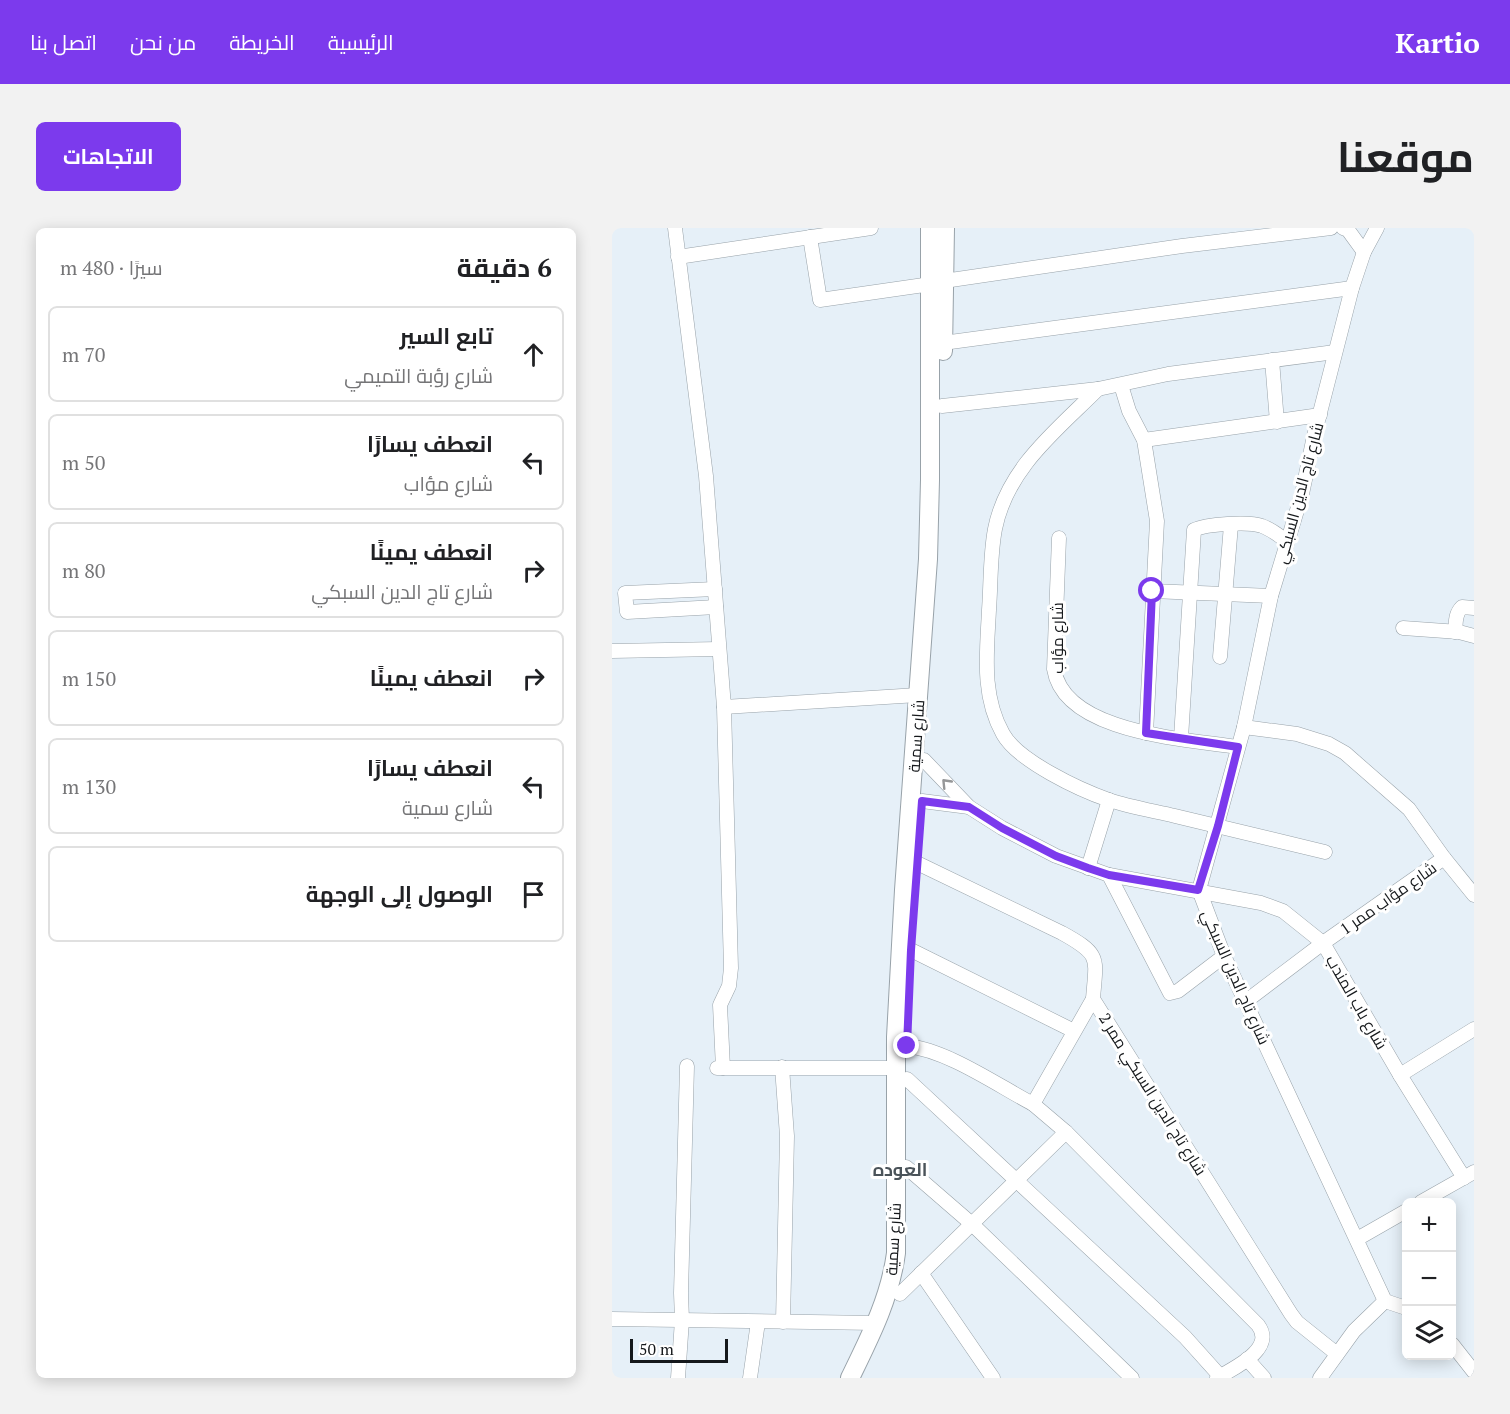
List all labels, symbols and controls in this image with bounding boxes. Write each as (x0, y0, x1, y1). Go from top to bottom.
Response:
text: Kartio (1395, 24, 1480, 61)
text: اتصل بنا (30, 28, 97, 56)
text: من نحن (130, 28, 196, 56)
text: الخريطة (229, 28, 295, 56)
text: الرئيسية (328, 28, 394, 56)
button: الاتجاهات (36, 122, 181, 191)
text: موقعنا (1337, 128, 1474, 184)
text: 6 دقيقة (457, 250, 552, 284)
text: سيرًا · 480 m (60, 254, 162, 281)
text: تابع السير (400, 321, 493, 350)
icon: ahead (517, 338, 550, 371)
text: 70 m (62, 341, 105, 368)
text: شارع رؤبة التميمي (344, 362, 493, 389)
street label: شارع تاج الدين السبكي (1270, 420, 1331, 567)
text: انعطف يسارًا (367, 429, 493, 458)
icon: left (517, 446, 550, 479)
text: 50 m (62, 449, 105, 476)
text: شارع مؤاب (404, 470, 493, 497)
text: انعطف يمينًا (370, 537, 493, 566)
icon: right (517, 554, 550, 587)
text: 80 m (62, 557, 105, 584)
route start (1138, 577, 1164, 603)
text: شارع تاج الدين السبكي (311, 578, 493, 605)
street label: شارع مؤاب (1046, 602, 1069, 674)
icon: right (517, 662, 550, 695)
text: انعطف يمينًا (370, 663, 493, 692)
text: 150 m (62, 665, 116, 692)
street label: شارع سمية (902, 699, 931, 773)
text: انعطف يسارًا (367, 753, 493, 782)
icon: left (517, 770, 550, 803)
text: 130 m (62, 773, 116, 800)
one-way arrow (943, 780, 954, 791)
text: شارع سمية (402, 794, 493, 821)
street label: شارع مؤاب ممر 1 (1335, 856, 1441, 940)
icon: arrive (517, 878, 550, 911)
text: الوصول إلى الوجهة (306, 879, 493, 908)
street label: شارع تاج الدين السبكي (1194, 906, 1276, 1049)
street label: شارع باب المندب (1320, 951, 1393, 1054)
street label: شارع تاج الدين السبكي ممر 2 (1091, 1009, 1212, 1181)
route end (893, 1032, 919, 1058)
district label: العوده (873, 1157, 927, 1181)
map controls (1402, 1198, 1456, 1360)
button: + (1402, 1198, 1456, 1252)
street label: شارع سمية (880, 1202, 907, 1276)
button: − (1402, 1252, 1456, 1306)
button: layers (1402, 1306, 1456, 1360)
scale bar (630, 1336, 728, 1364)
text: 50 m (639, 1338, 674, 1360)

